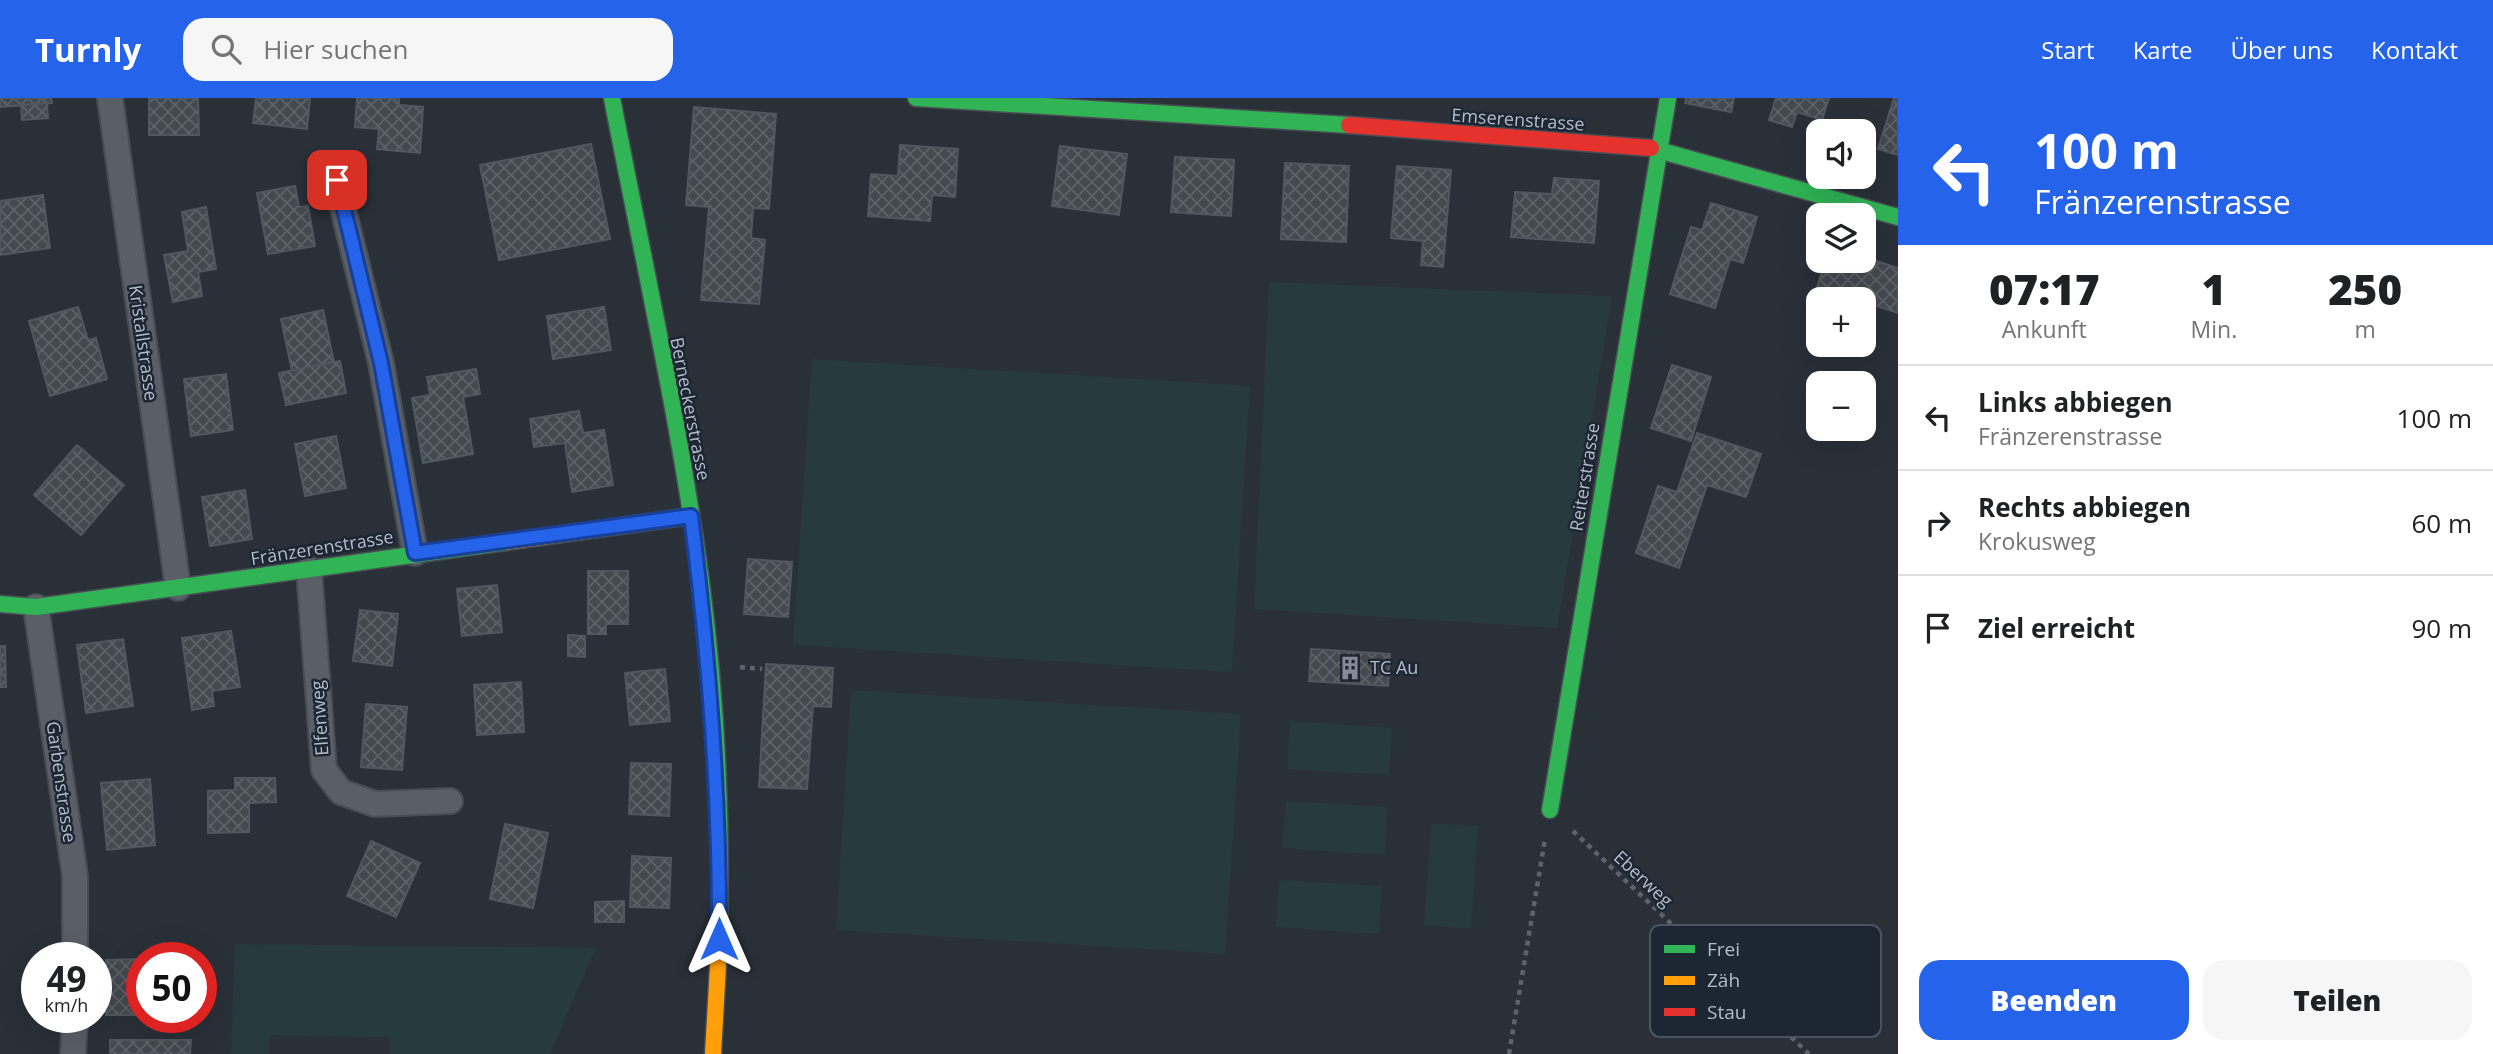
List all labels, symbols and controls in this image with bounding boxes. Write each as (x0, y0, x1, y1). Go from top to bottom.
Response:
search box (183, 18, 673, 81)
text: Turnly (35, 27, 141, 72)
icon: search (207, 30, 245, 68)
text: Hier suchen (263, 31, 408, 67)
text: Start (2041, 33, 2095, 66)
text: Karte (2133, 33, 2193, 66)
text: Über uns (2231, 33, 2333, 66)
text: Kontakt (2371, 33, 2458, 66)
street label: Emserenstrasse (1451, 102, 1585, 136)
text: 100 m (2034, 117, 2179, 183)
map controls (1806, 119, 1876, 441)
button: sound (1806, 119, 1876, 189)
icon: left (1919, 126, 2010, 217)
pin (307, 150, 367, 210)
icon: arrive (318, 161, 356, 199)
text: Fränzerenstrasse (2034, 180, 2291, 223)
button: layers (1806, 203, 1876, 273)
text: 07:17 (1989, 260, 2100, 317)
text: 1 (2202, 260, 2226, 317)
text: 250 (2328, 260, 2402, 317)
street label: Kristallstrasse (124, 283, 164, 402)
button: + (1806, 287, 1876, 357)
text: Ankunft (2002, 313, 2087, 345)
text: Min. (2191, 313, 2237, 345)
text: m (2354, 313, 2376, 345)
street label: Berneckerstrasse (665, 335, 717, 482)
button: − (1806, 371, 1876, 441)
text: Links abbiegen (1978, 384, 2173, 420)
icon: left (1919, 399, 1957, 437)
text: 100 m (2397, 400, 2472, 436)
text: Fränzerenstrasse (1978, 420, 2162, 452)
street label: Reiterstrasse (1564, 421, 1604, 533)
text: Rechts abbiegen (1978, 489, 2191, 525)
icon: right (1919, 504, 1957, 542)
text: 60 m (2411, 505, 2472, 541)
street label: Fränzerenstrasse (249, 524, 395, 570)
text: Krokusweg (1978, 525, 2096, 557)
icon: arrive (1919, 609, 1957, 647)
text: Ziel erreicht (1978, 610, 2135, 646)
text: 90 m (2411, 610, 2472, 646)
building icon: TC Au (1336, 654, 1364, 682)
place label: TC Au (1370, 655, 1418, 679)
street label: Elfenweg (304, 679, 334, 757)
street label: Garbenstrasse (42, 720, 82, 844)
street label: Eberweg (1609, 845, 1678, 912)
position arrow (682, 902, 756, 976)
legend (1650, 925, 1881, 1037)
text: Frei (1707, 936, 1740, 962)
speed limit sign: 50 (126, 942, 217, 1033)
text: 49 (46, 955, 87, 1002)
button: Beenden (1919, 960, 2189, 1040)
button: Teilen (2203, 960, 2472, 1040)
text: Zäh (1707, 967, 1740, 993)
text: km/h (45, 993, 88, 1017)
text: Stau (1707, 999, 1746, 1025)

